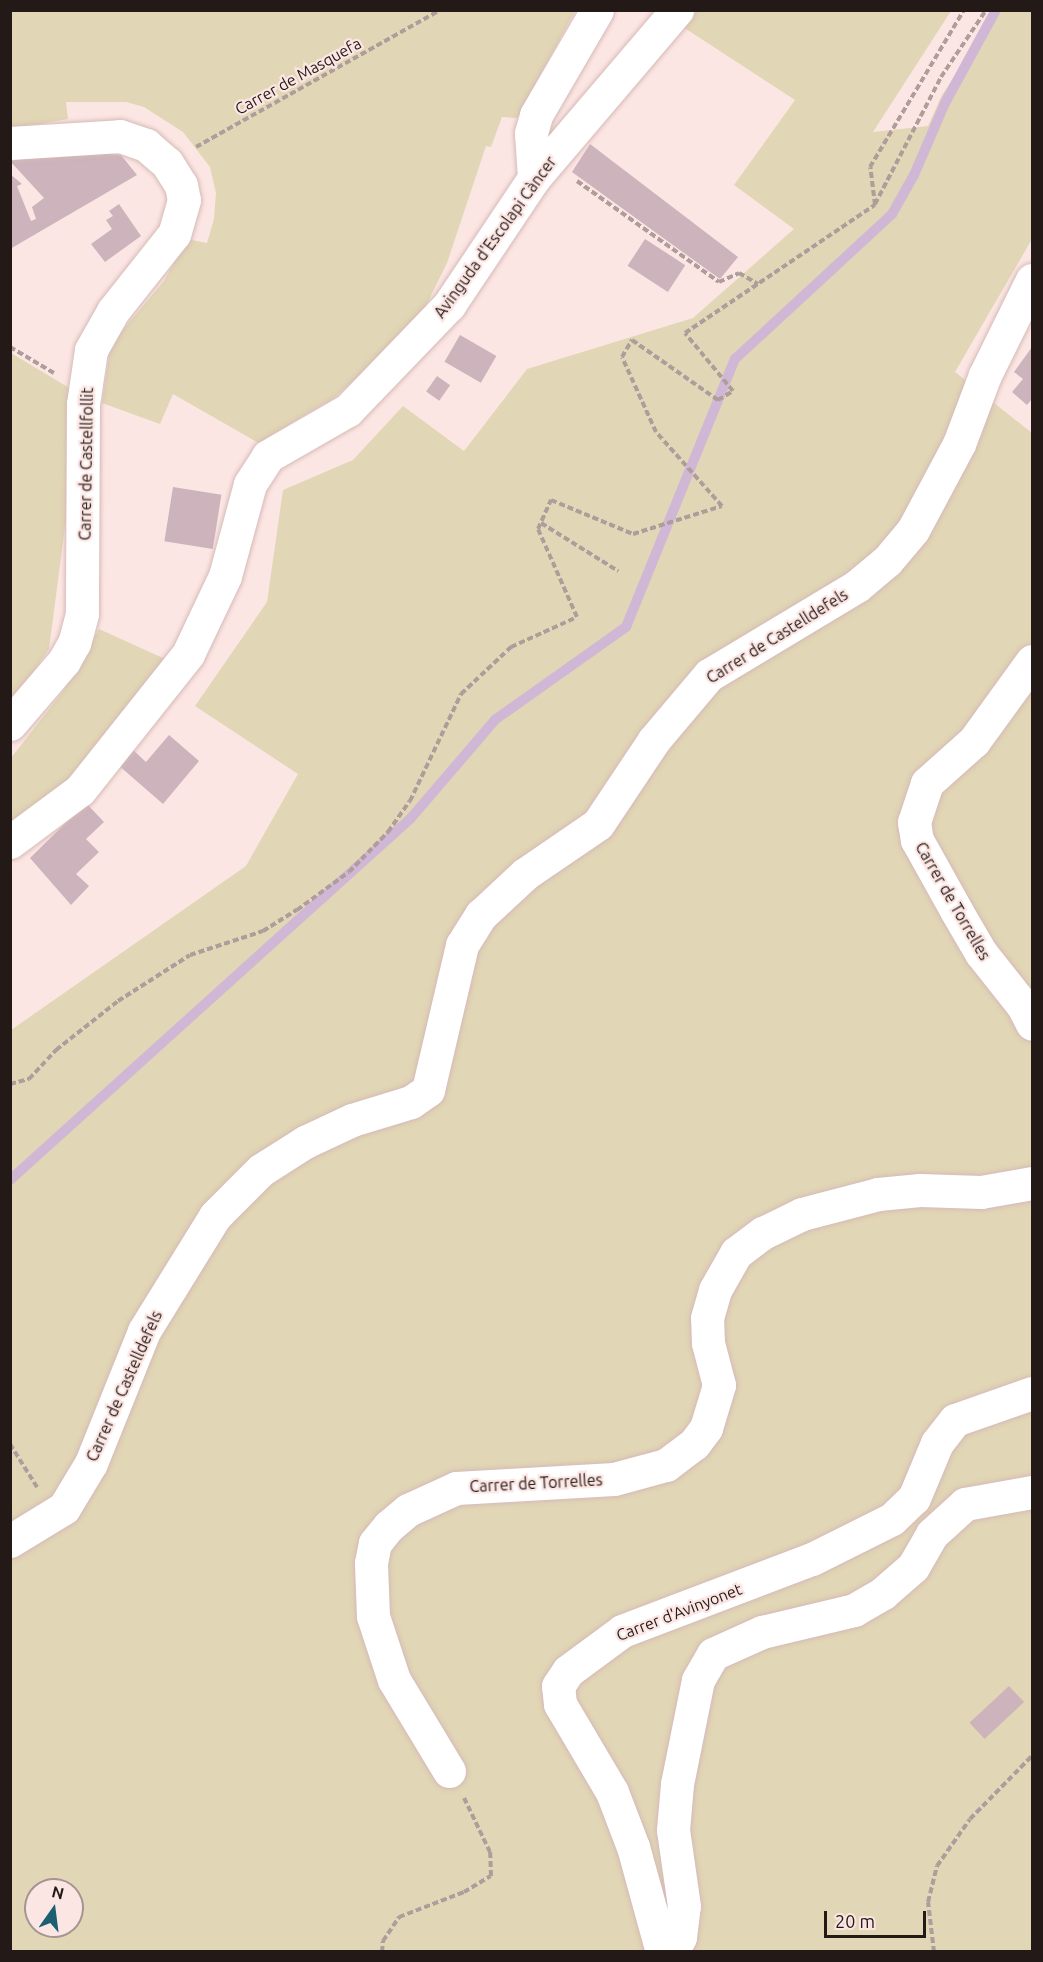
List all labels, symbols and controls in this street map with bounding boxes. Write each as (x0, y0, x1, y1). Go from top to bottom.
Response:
street label: Carrer de Masquefa (232, 33, 364, 119)
street label: Avinguda d'Escolapi Càncer (430, 152, 560, 322)
street label: Carrer de Castellfollit (75, 387, 97, 541)
street label: Carrer de Castelldefels (703, 585, 851, 687)
street label: Carrer de Torrelles (911, 839, 995, 963)
street label: Carrer de Castelldefels (82, 1308, 166, 1464)
street label: Carrer de Torrelles (469, 1470, 603, 1496)
street label: Carrer d'Avinyonet (613, 1579, 745, 1645)
north arrow (24, 1878, 84, 1938)
text: N (50, 1882, 66, 1903)
scale bar (827, 1899, 929, 1937)
text: 20 m (835, 1911, 875, 1931)

